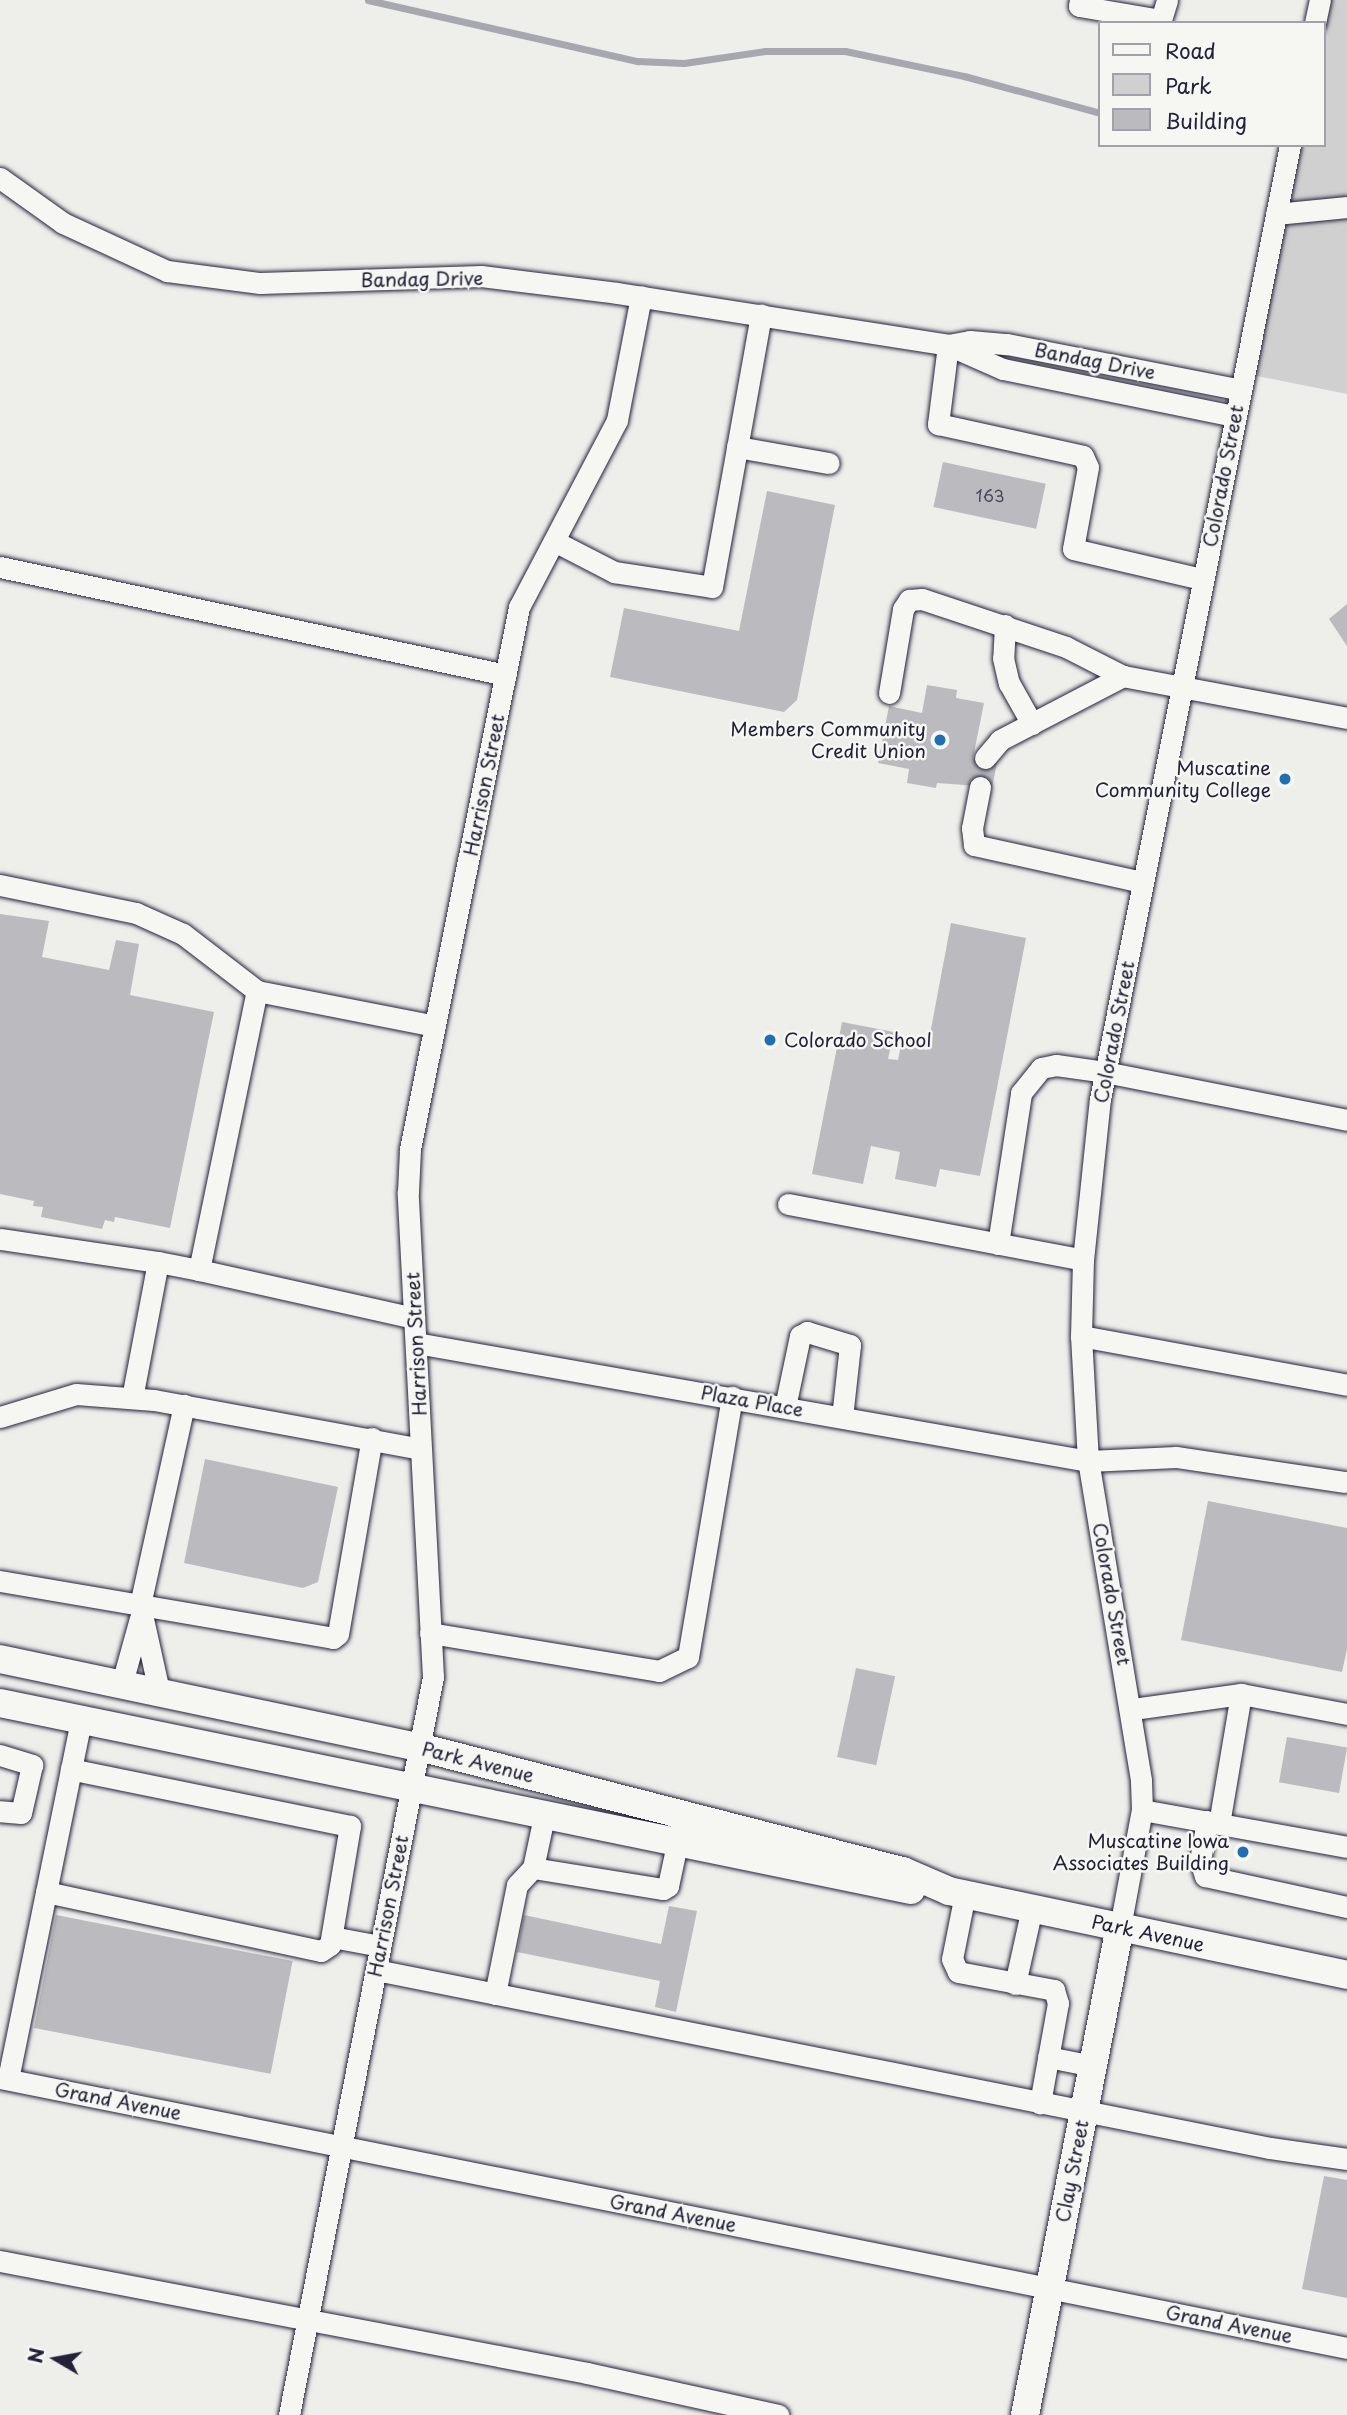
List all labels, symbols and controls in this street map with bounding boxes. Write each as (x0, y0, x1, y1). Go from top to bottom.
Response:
legend (1098, 21, 1326, 147)
text: Road (1165, 34, 1216, 66)
text: Park (1165, 69, 1212, 101)
text: Building (1165, 104, 1247, 136)
street label: Bandag Drive (360, 267, 484, 291)
street label: Bandag Drive (1032, 338, 1158, 384)
street label: Colorado Street (1198, 403, 1248, 549)
house number: 163 (975, 485, 1005, 505)
street label: Harrison Street (459, 713, 509, 857)
place label: Members Community Credit Union (731, 718, 926, 762)
marker: Members Community Credit Union (932, 732, 948, 748)
place label: Muscatine Community College (1093, 757, 1271, 801)
marker: Muscatine Community College (1277, 771, 1293, 787)
street label: Colorado Street (1089, 959, 1139, 1105)
place label: Colorado School (784, 1029, 932, 1051)
marker: Colorado School (762, 1032, 778, 1048)
street label: Harrison Street (401, 1272, 431, 1416)
street label: Plaza Place (699, 1381, 805, 1421)
street label: Colorado Street (1088, 1521, 1136, 1667)
street label: Park Avenue (420, 1737, 536, 1787)
place label: Muscatine Iowa Associates Building (1051, 1830, 1229, 1874)
street label: Harrison Street (363, 1834, 413, 1978)
marker: Muscatine Iowa Associates Building (1235, 1844, 1251, 1860)
street label: Park Avenue (1090, 1910, 1206, 1956)
street label: Grand Avenue (52, 2077, 184, 2125)
street label: Clay Street (1051, 2117, 1093, 2225)
street label: Grand Avenue (607, 2189, 739, 2237)
street label: Grand Avenue (1163, 2300, 1295, 2348)
north arrow (21, 2324, 91, 2394)
text: N (20, 2346, 50, 2365)

